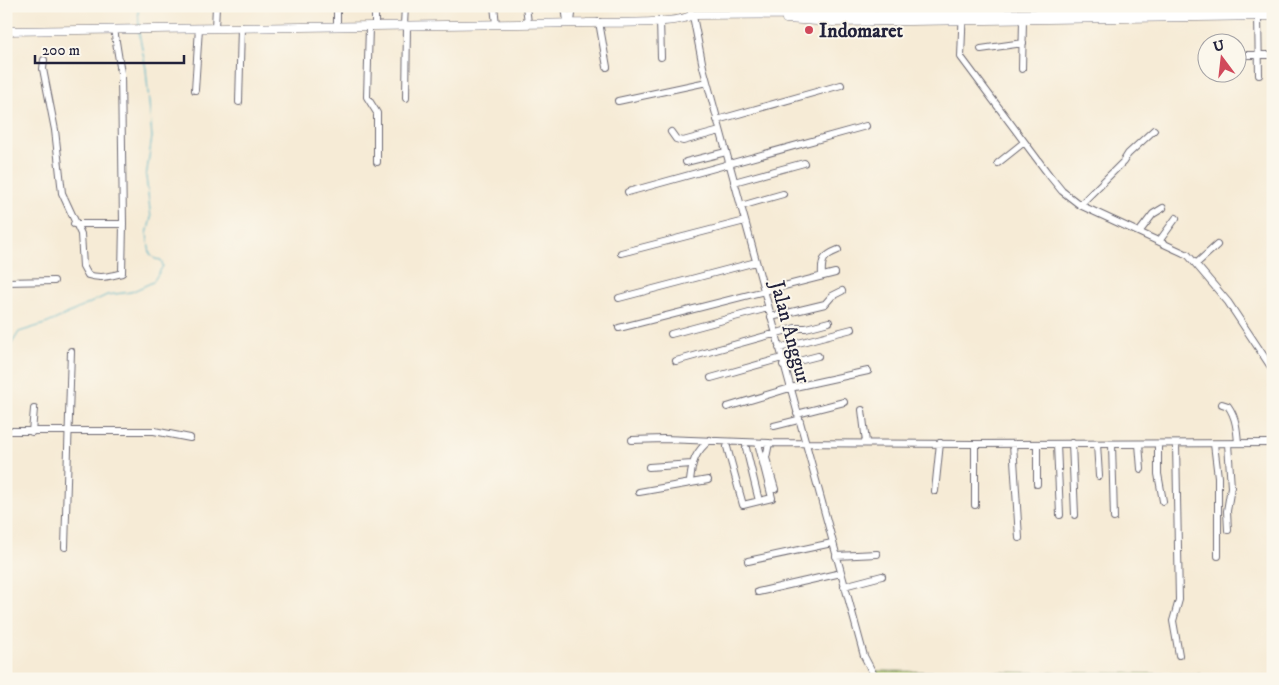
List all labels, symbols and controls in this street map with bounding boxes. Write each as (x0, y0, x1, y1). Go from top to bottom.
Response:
place label: Indomaret (819, 19, 904, 44)
marker: Indomaret (803, 24, 815, 36)
scale bar (35, 32, 184, 64)
north arrow (1196, 32, 1246, 82)
text: U (1211, 36, 1227, 57)
text: 200 m (42, 41, 80, 60)
street label: Jalan Anggur (763, 276, 815, 387)

